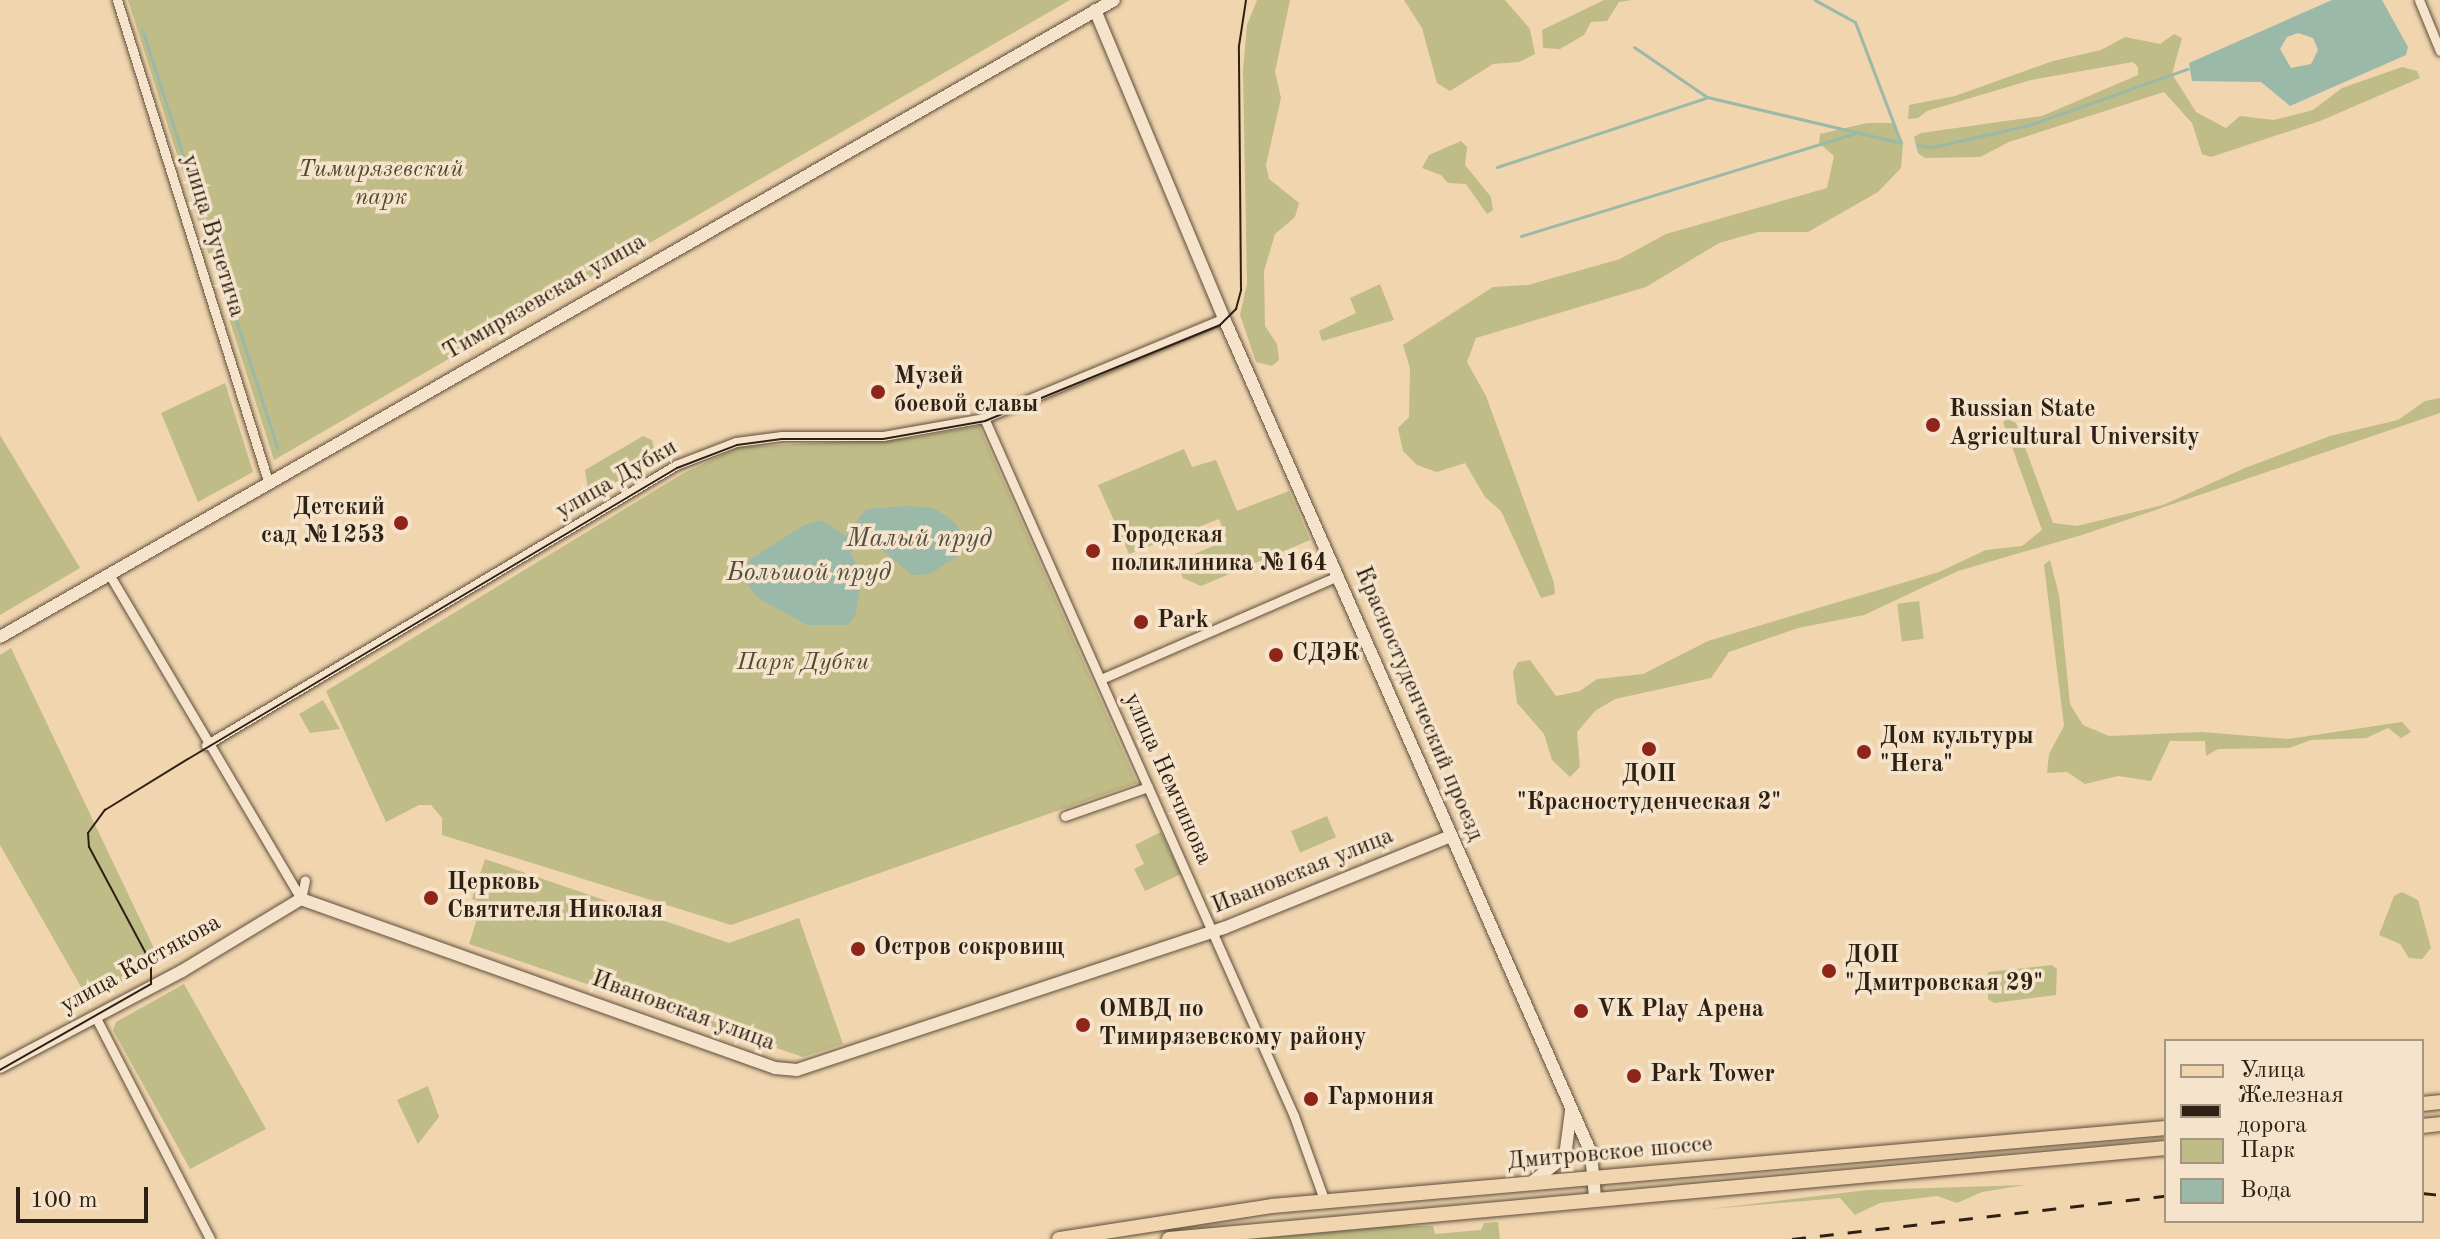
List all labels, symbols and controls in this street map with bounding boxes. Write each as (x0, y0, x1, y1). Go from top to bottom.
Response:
street label: улица Вучетича (174, 151, 250, 321)
park label: Тимирязевский парк (298, 157, 464, 213)
street label: Тимирязевская улица (438, 228, 652, 368)
place label: Музей боевой славы (894, 364, 1039, 420)
marker: Музей боевой славы (869, 383, 887, 401)
place label: Russian State Agricultural University (1949, 397, 2200, 453)
marker: Russian State Agricultural University (1924, 416, 1942, 434)
street label: улица Дубки (551, 434, 683, 526)
place label: Детский сад №1253 (261, 495, 385, 551)
marker: Детский сад №1253 (392, 514, 410, 532)
place label: Городская поликлиника №164 (1111, 523, 1327, 579)
water label: Малый пруд (846, 524, 992, 556)
marker: Городская поликлиника №164 (1082, 540, 1104, 562)
water label: Большой пруд (727, 558, 891, 590)
street label: Красностуденческий проезд (1347, 562, 1489, 846)
place label: Park (1157, 608, 1209, 636)
marker: Park (1132, 613, 1150, 631)
place label: СДЭК (1292, 641, 1359, 669)
marker: СДЭК (1267, 646, 1285, 664)
park label: Парк Дубки (737, 650, 869, 678)
street label: улица Немчинова (1116, 689, 1218, 869)
place label: Дом культуры "Нега" (1880, 724, 2034, 780)
marker: ДОП "Красностуденческая 2" (1640, 740, 1658, 758)
marker: Дом культуры "Нега" (1855, 743, 1873, 761)
place label: ДОП "Красностуденческая 2" (1517, 762, 1781, 818)
street label: Ивановская улица (1208, 822, 1398, 922)
place label: Церковь Святителя Николая (447, 870, 663, 926)
marker: Церковь Святителя Николая (422, 889, 440, 907)
street label: улица Костякова (56, 909, 226, 1021)
place label: Остров сокровищ (874, 935, 1064, 963)
marker: Остров сокровищ (849, 940, 867, 958)
place label: ДОП "Дмитровская 29" (1845, 943, 2043, 999)
marker: ДОП "Дмитровская 29" (1820, 962, 1838, 980)
street label: Ивановская улица (587, 965, 779, 1059)
place label: ОМВД по Тимирязевскому району (1099, 997, 1367, 1053)
place label: VK Play Арена (1597, 997, 1764, 1025)
marker: VK Play Арена (1572, 1002, 1590, 1020)
marker: ОМВД по Тимирязевскому району (1074, 1016, 1092, 1034)
legend (2164, 1039, 2424, 1223)
text: Улица (2240, 1059, 2305, 1083)
place label: Park Tower (1650, 1062, 1775, 1090)
marker: Park Tower (1625, 1067, 1643, 1085)
text: Железная дорога (2237, 1084, 2344, 1138)
place label: Гармония (1327, 1085, 1434, 1113)
marker: Гармония (1302, 1090, 1320, 1108)
street label: Дмитровское шоссе (1506, 1131, 1714, 1177)
text: Парк (2240, 1139, 2295, 1163)
scale bar (20, 1171, 152, 1221)
text: Вода (2240, 1179, 2291, 1203)
text: 100 m (30, 1189, 98, 1213)

